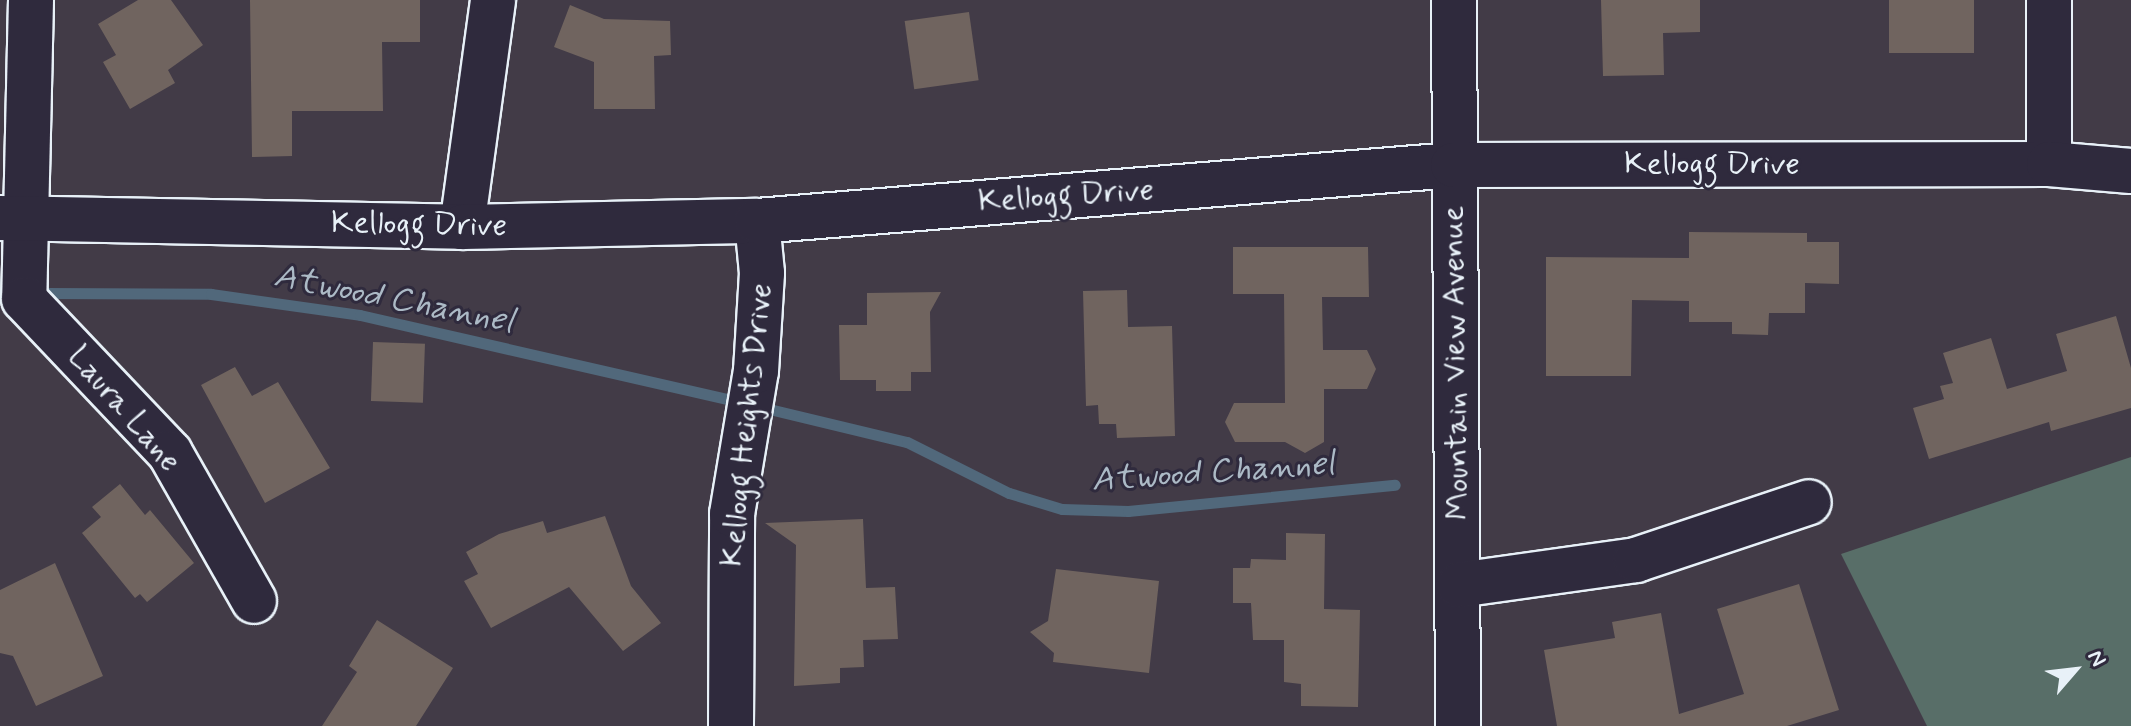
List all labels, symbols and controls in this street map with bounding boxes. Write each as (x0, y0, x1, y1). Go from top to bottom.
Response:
street label: Kellogg Drive (1625, 145, 1799, 183)
street label: Kellogg Drive (978, 171, 1154, 221)
street label: Kellogg Drive (332, 204, 506, 246)
street label: Mountain View Avenue (1434, 208, 1478, 518)
water label: Atwood Channel (271, 256, 517, 342)
street label: Kellogg Heights Drive (713, 282, 781, 568)
street label: Laura Lane (58, 337, 190, 481)
water label: Atwood Channel (1090, 443, 1336, 501)
north arrow (2035, 630, 2115, 710)
text: N (2080, 646, 2112, 672)

